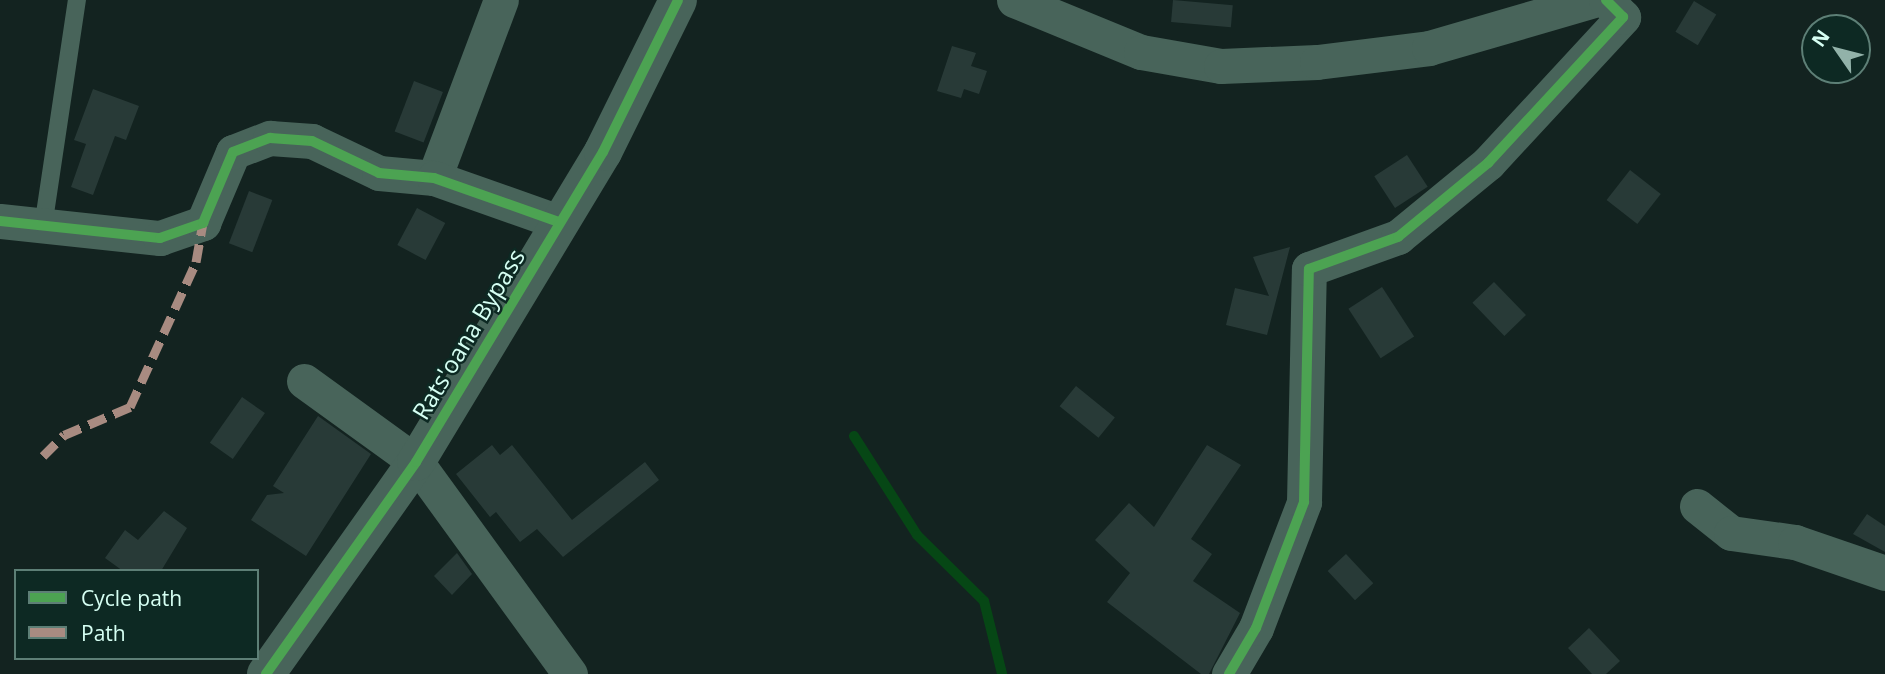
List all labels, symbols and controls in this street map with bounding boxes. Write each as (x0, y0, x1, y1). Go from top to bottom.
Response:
north arrow (1801, 14, 1871, 84)
text: N (1805, 24, 1836, 52)
street label: Rats'oana Bypass (406, 243, 530, 425)
legend (14, 569, 259, 660)
text: Cycle path (81, 584, 182, 612)
text: Path (81, 619, 126, 647)

